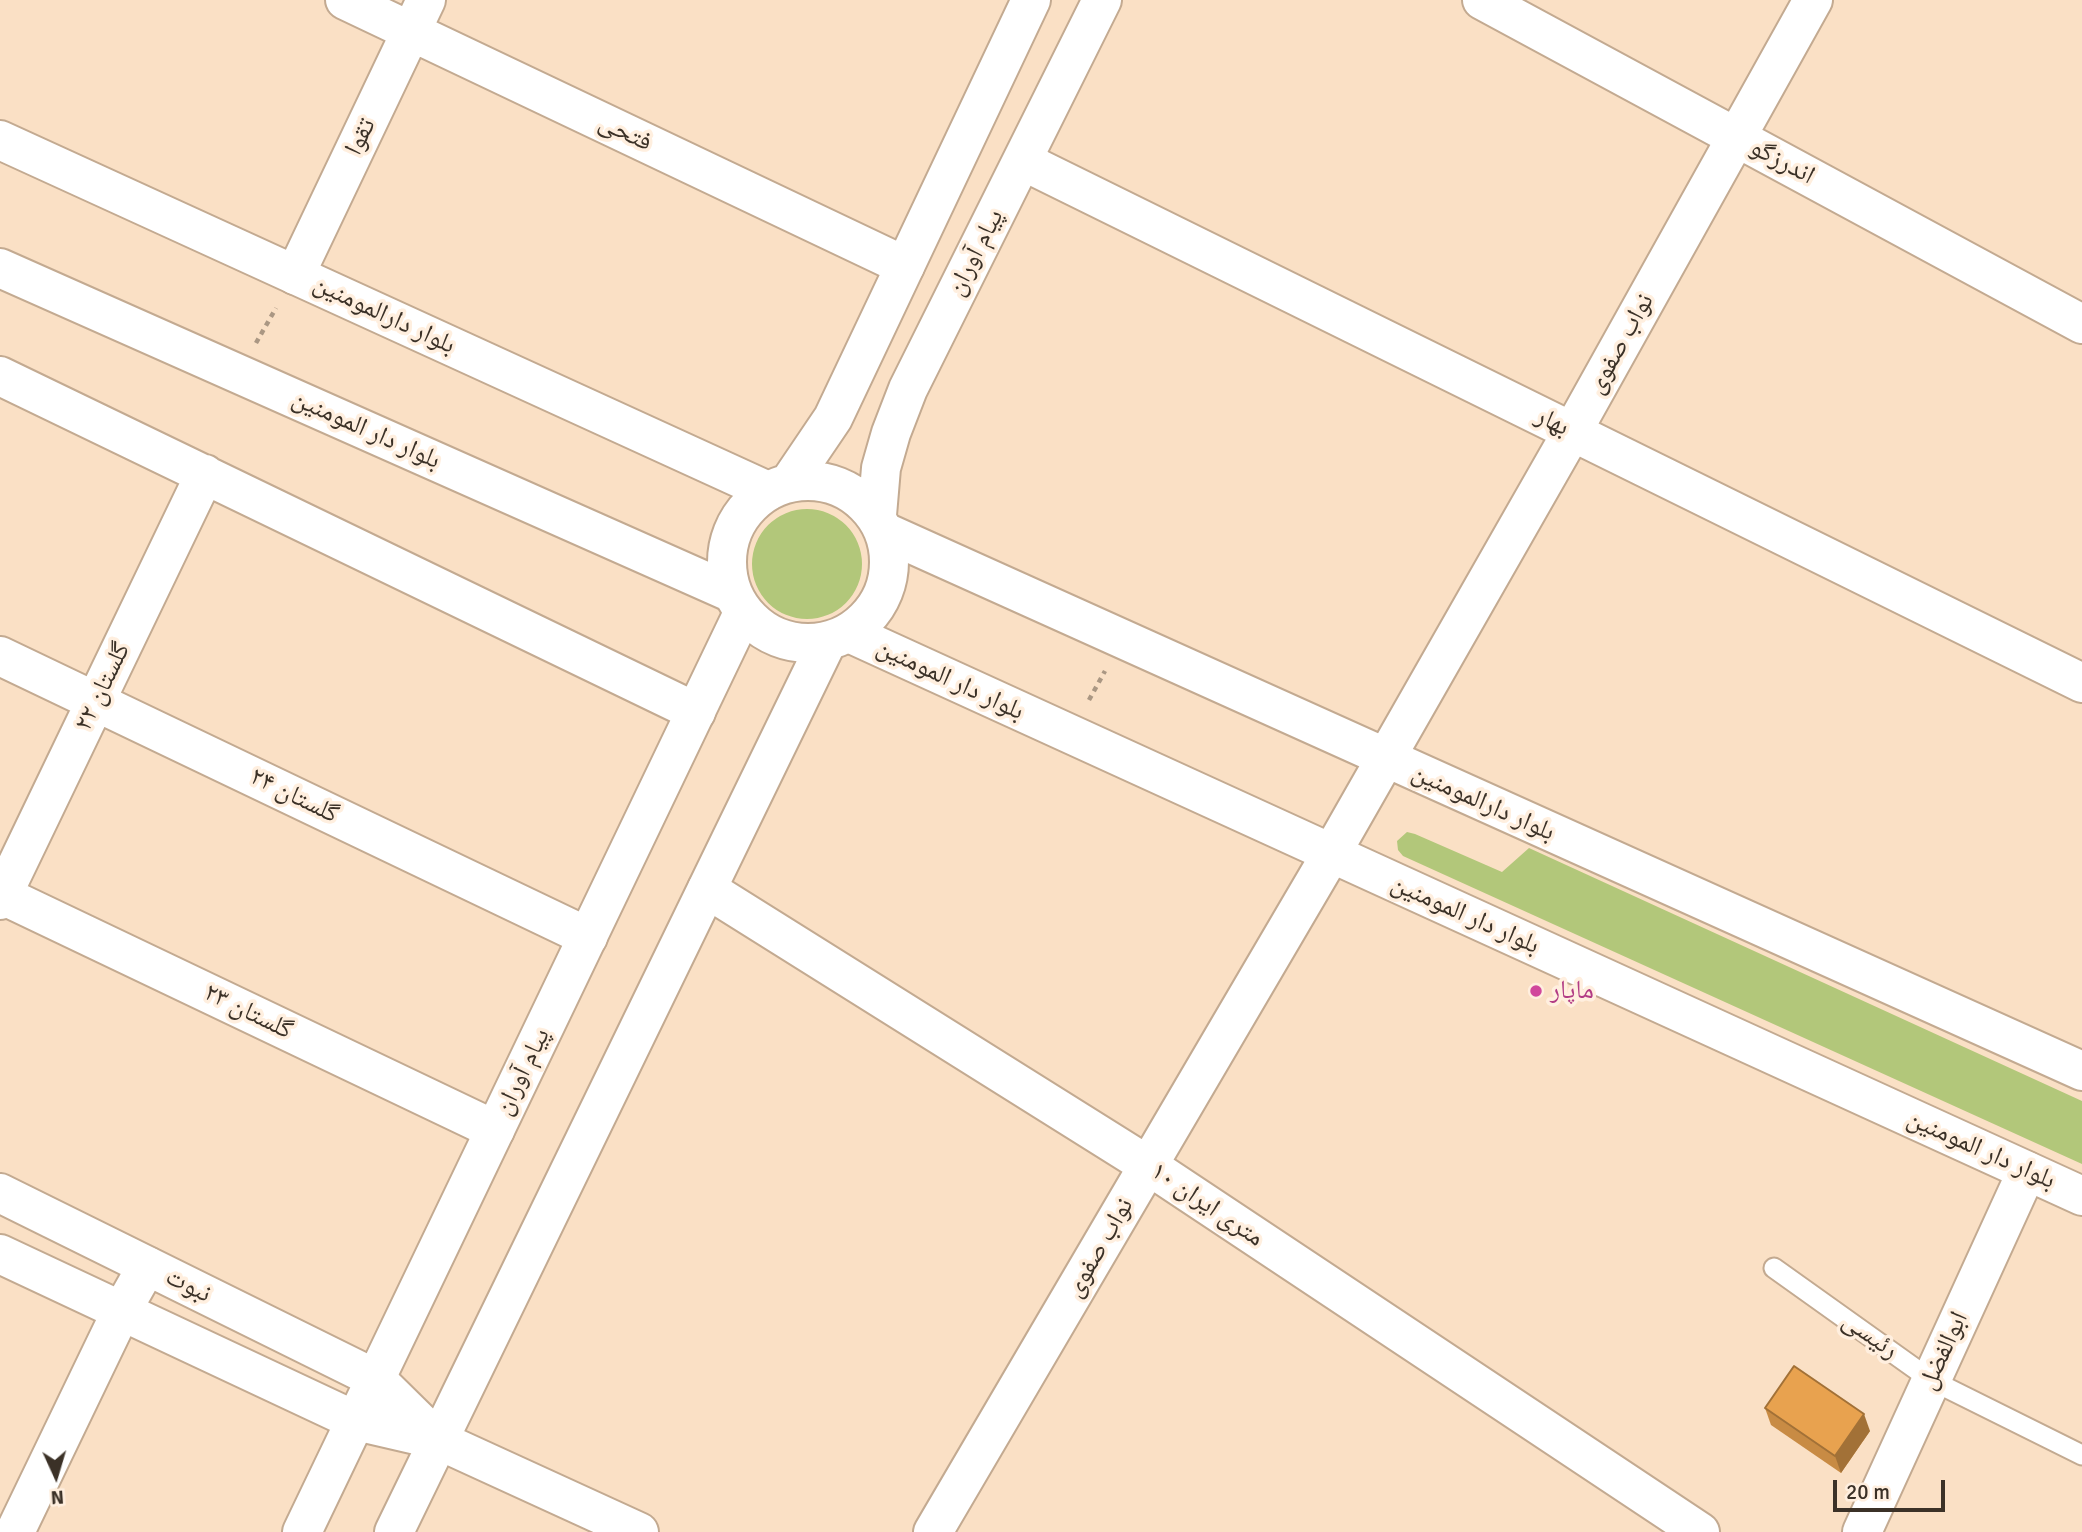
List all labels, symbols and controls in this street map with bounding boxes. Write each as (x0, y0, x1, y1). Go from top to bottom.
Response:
street label: فتحی (593, 107, 657, 159)
street label: تقوا (339, 113, 383, 161)
street label: اندرزگو (1744, 132, 1820, 192)
street label: پیام آوران (941, 204, 1011, 302)
street label: بلوار دارالمومنین (308, 268, 460, 362)
street label: نواب صفوی (1581, 288, 1661, 400)
street label: بلوار دار المومنین (287, 383, 445, 477)
street label: بهار (1530, 401, 1574, 443)
street label: بلوار دار المومنین (871, 632, 1029, 728)
street label: گلستان ۲۲ (68, 638, 138, 736)
street label: بلوار دارالمومنین (1407, 758, 1559, 848)
street label: گلستان ۲۴ (245, 761, 343, 831)
street label: بلوار دار المومنین (1386, 868, 1544, 962)
place label: ماپار (1550, 975, 1594, 1007)
street label: گلستان ۲۳ (199, 977, 297, 1047)
marker: ماپار (1528, 983, 1544, 999)
street label: پیام آوران (489, 1023, 557, 1121)
street label: بلوار دار المومنین (1902, 1103, 2060, 1197)
street label: ۱۰ متری ایران (1145, 1156, 1269, 1254)
street label: نواب صفوی (1059, 1193, 1141, 1303)
street label: نبوت (160, 1262, 216, 1310)
street label: رئیسی (1836, 1306, 1904, 1366)
street label: ابوالفضل (1912, 1307, 1976, 1395)
north arrow (21, 1441, 91, 1511)
scale bar (1837, 1466, 1949, 1510)
text: 20 m (1846, 1479, 1890, 1505)
text: N (50, 1485, 65, 1509)

